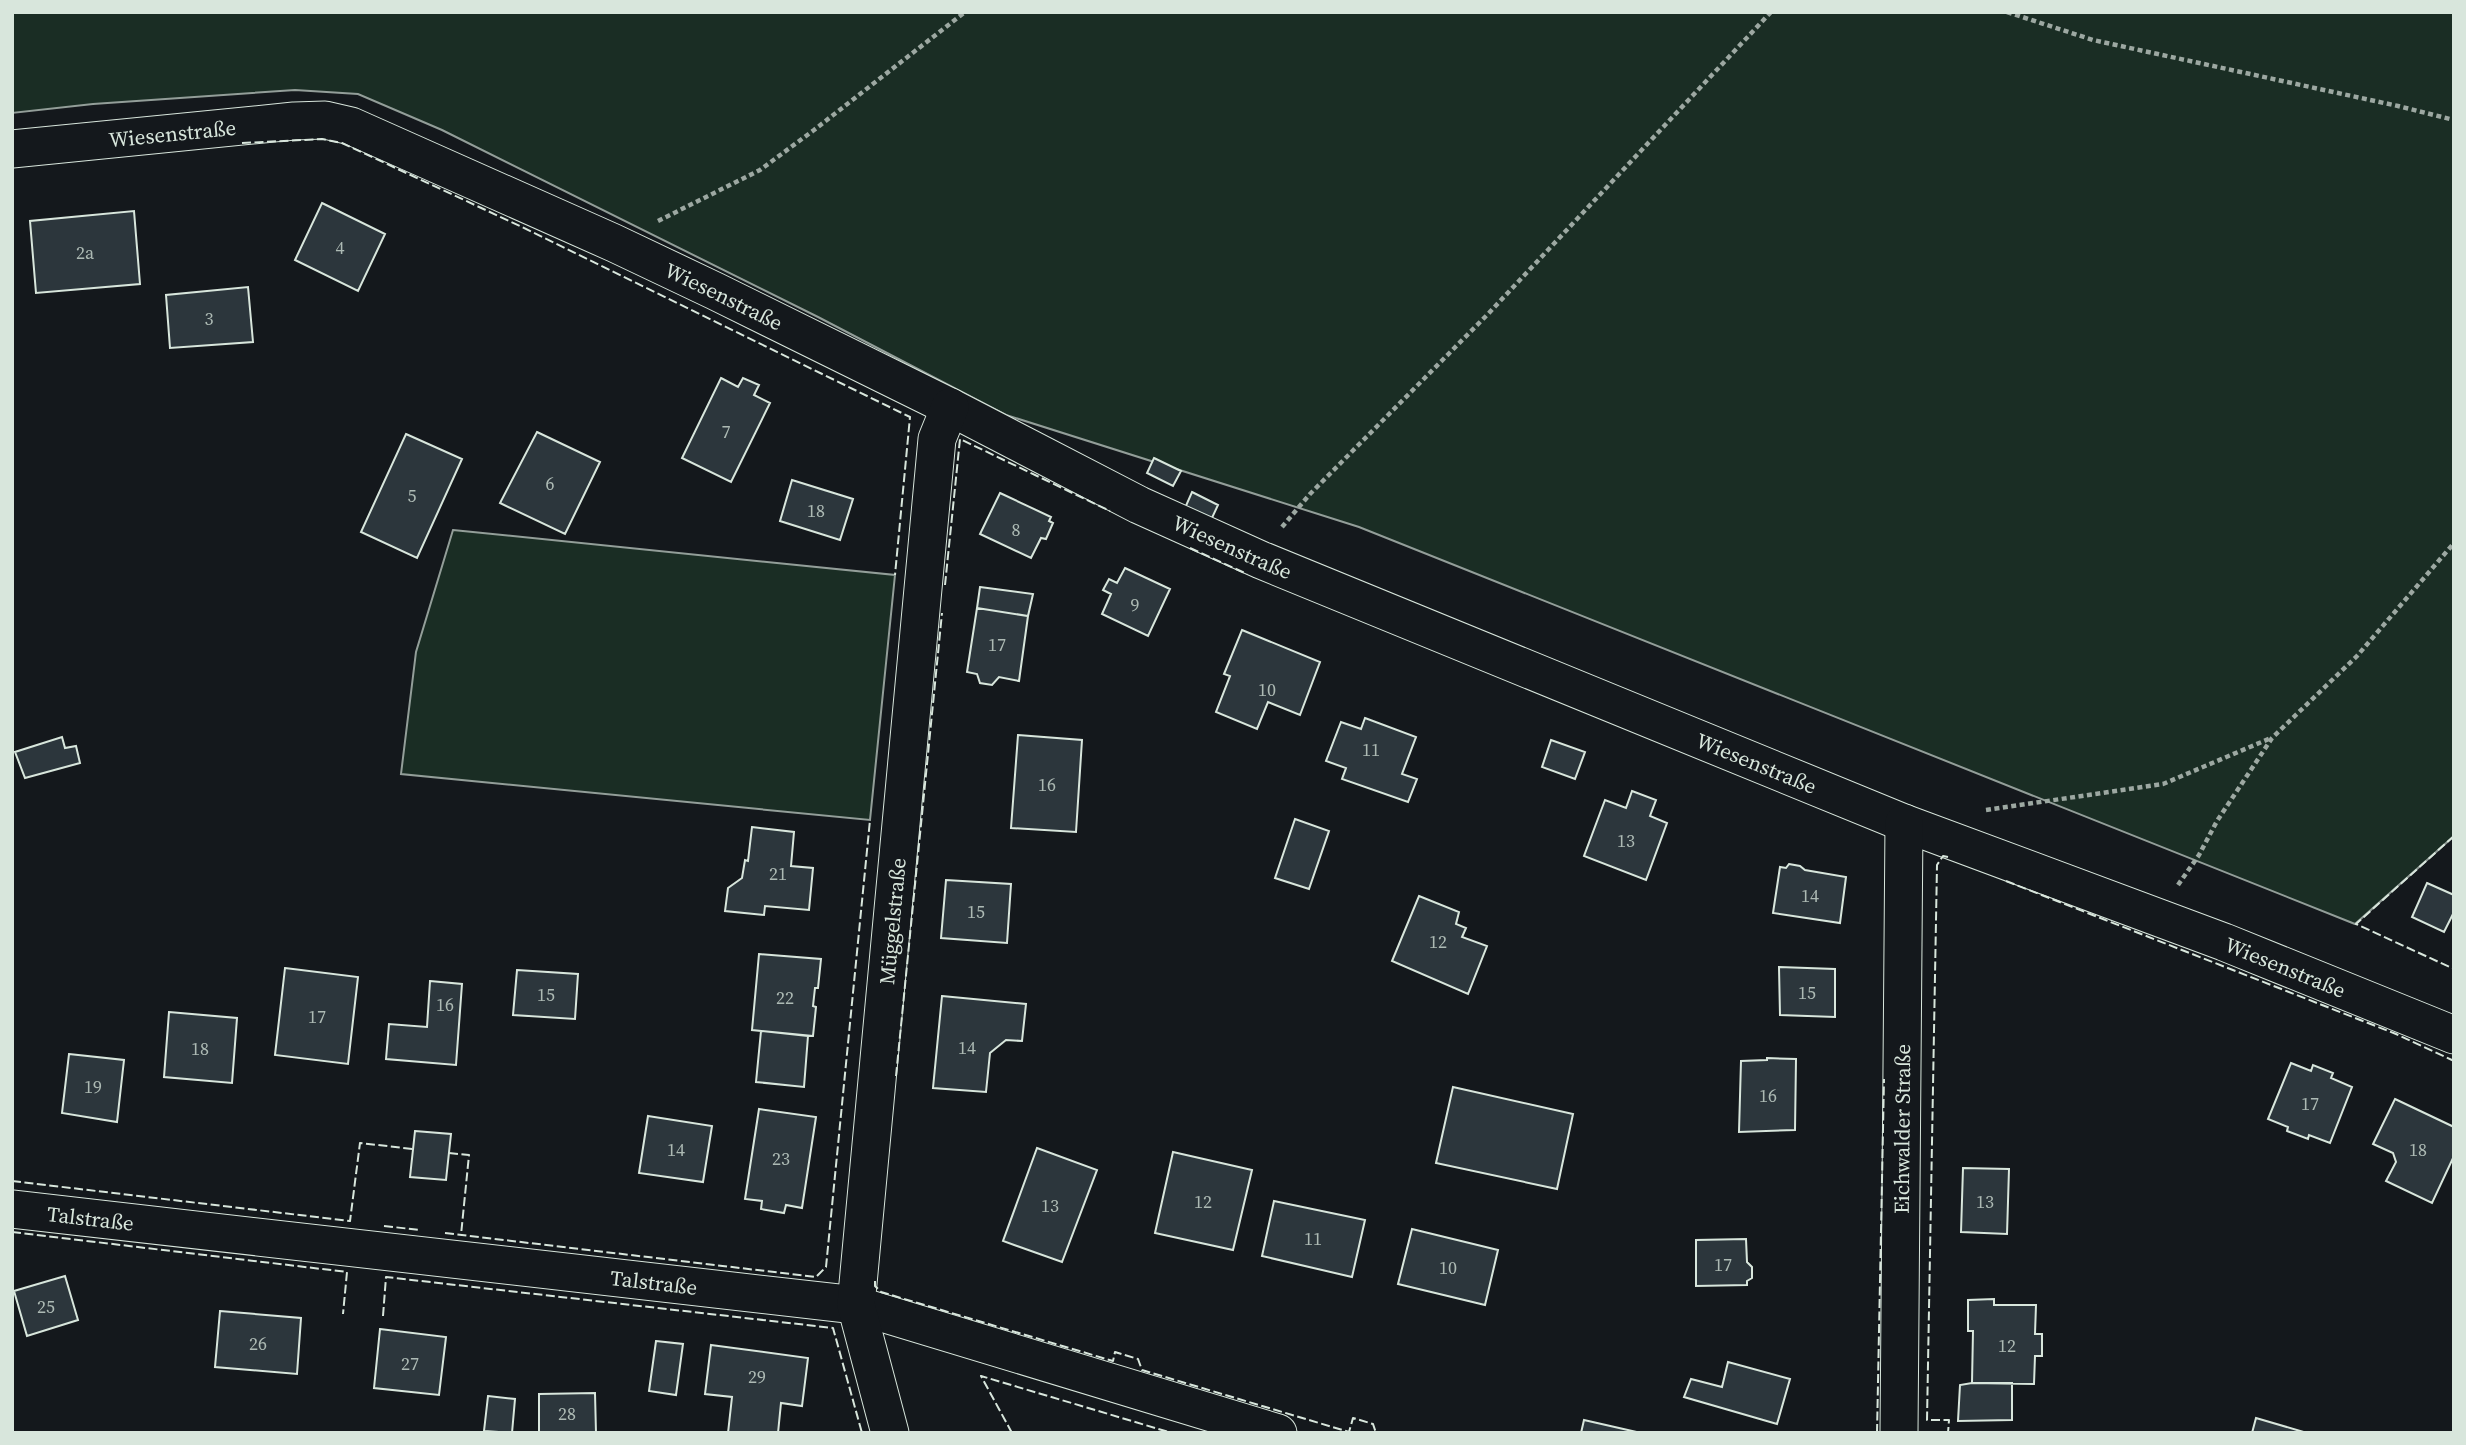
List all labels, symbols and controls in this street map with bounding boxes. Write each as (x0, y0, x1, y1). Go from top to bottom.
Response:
street label: Wiesenstraße (107, 112, 237, 154)
house number: 4 (336, 235, 345, 260)
house number: 2a (76, 240, 95, 265)
street label: Wiesenstraße (660, 255, 788, 337)
house number: 3 (205, 306, 214, 331)
house number: 7 (722, 419, 731, 444)
house number: 6 (546, 471, 555, 496)
house number: 5 (408, 483, 417, 508)
house number: 18 (807, 498, 825, 523)
street label: Wiesenstraße (1168, 508, 1296, 586)
house number: 8 (1012, 517, 1021, 542)
house number: 9 (1131, 592, 1140, 617)
house number: 17 (988, 632, 1006, 657)
house number: 10 (1258, 677, 1276, 702)
street label: Wiesenstraße (1692, 725, 1821, 800)
house number: 11 (1362, 737, 1380, 762)
house number: 16 (1038, 772, 1056, 797)
house number: 13 (1617, 828, 1635, 853)
street label: Müggelstraße (872, 856, 912, 986)
house number: 21 (769, 861, 787, 886)
house number: 14 (1801, 883, 1819, 908)
house number: 15 (967, 899, 985, 924)
house number: 12 (1429, 929, 1447, 954)
street label: Wiesenstraße (2221, 929, 2350, 1004)
house number: 15 (1798, 980, 1816, 1005)
house number: 15 (537, 982, 555, 1007)
house number: 22 (776, 985, 794, 1010)
house number: 16 (436, 992, 454, 1017)
house number: 17 (308, 1004, 326, 1029)
house number: 14 (958, 1035, 976, 1060)
house number: 18 (191, 1036, 209, 1061)
street label: Eichwalder Straße (1886, 1044, 1917, 1214)
house number: 19 (84, 1074, 102, 1099)
house number: 16 (1759, 1083, 1777, 1108)
house number: 17 (2301, 1091, 2319, 1116)
house number: 14 (667, 1137, 685, 1162)
house number: 18 (2409, 1137, 2427, 1162)
house number: 23 (772, 1146, 790, 1171)
house number: 12 (1194, 1189, 1212, 1214)
house number: 13 (1976, 1189, 1994, 1214)
house number: 13 (1041, 1193, 1059, 1218)
street label: Talstraße (46, 1199, 135, 1237)
house number: 11 (1304, 1226, 1322, 1251)
house number: 17 (1714, 1252, 1732, 1277)
house number: 10 (1439, 1255, 1457, 1280)
street label: Talstraße (609, 1263, 699, 1301)
house number: 25 (37, 1294, 55, 1319)
house number: 26 (249, 1331, 267, 1356)
house number: 12 (1998, 1333, 2016, 1358)
house number: 27 (401, 1351, 419, 1376)
house number: 29 (748, 1364, 766, 1389)
house number: 28 (558, 1401, 576, 1426)

